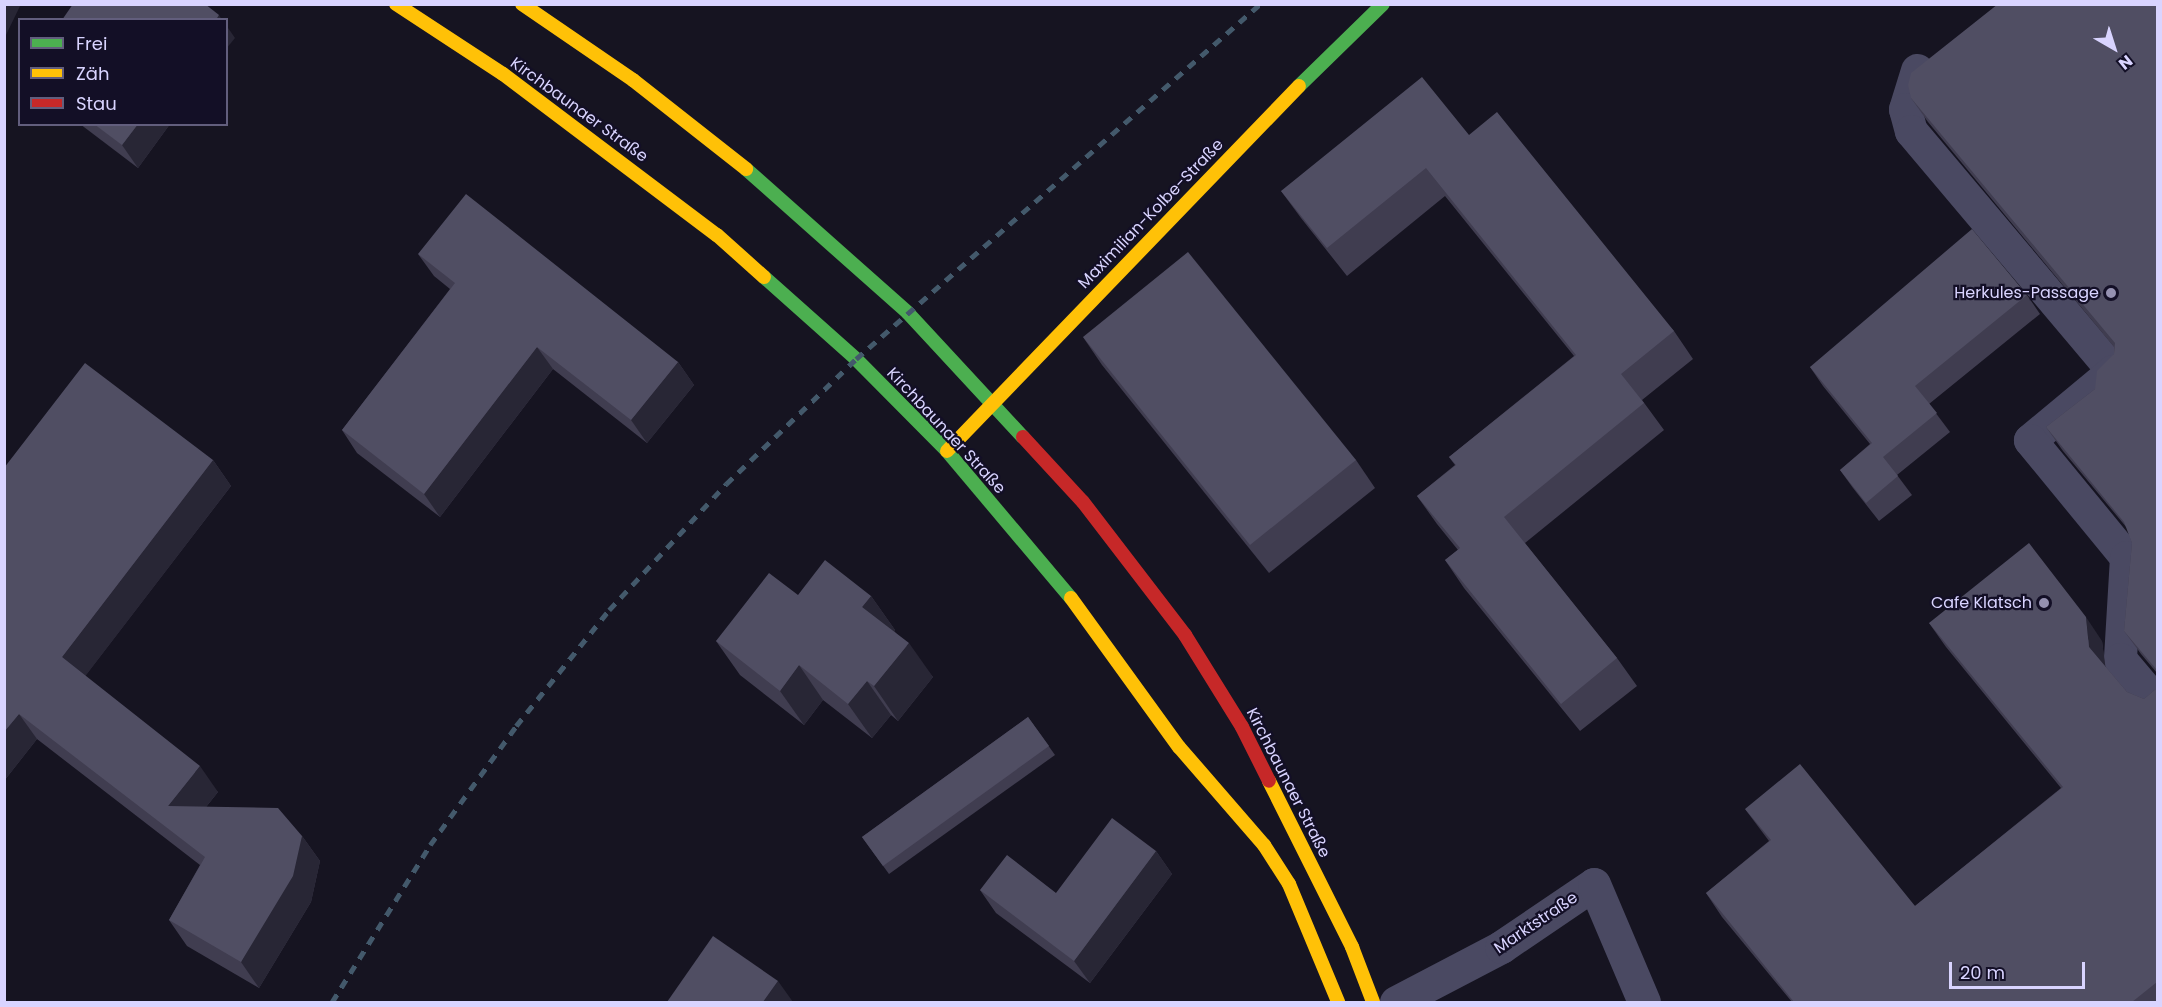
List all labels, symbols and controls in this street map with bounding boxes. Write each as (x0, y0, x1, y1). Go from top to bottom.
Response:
legend (18, 18, 228, 126)
north arrow (2084, 18, 2144, 78)
text: Frei (76, 31, 107, 56)
text: N (2114, 50, 2138, 75)
street label: Kirchbaunaer Straße (506, 54, 652, 166)
text: Zäh (76, 61, 109, 86)
text: Stau (76, 91, 117, 116)
street label: Maximilian-Kolbe-Straße (1074, 135, 1228, 293)
place label: Herkules-Passage (1954, 283, 2099, 303)
marker: Herkules-Passage (2104, 286, 2118, 300)
street label: Kirchbaunaer Straße (883, 364, 1009, 498)
place label: Cafe Klatsch (1931, 593, 2032, 613)
marker: Cafe Klatsch (2037, 596, 2051, 610)
street label: Kirchbaunaer Straße (1242, 705, 1334, 861)
street label: Marktstraße (1491, 888, 1581, 958)
scale bar (1952, 950, 2088, 988)
text: 20 m (1960, 960, 2005, 985)

